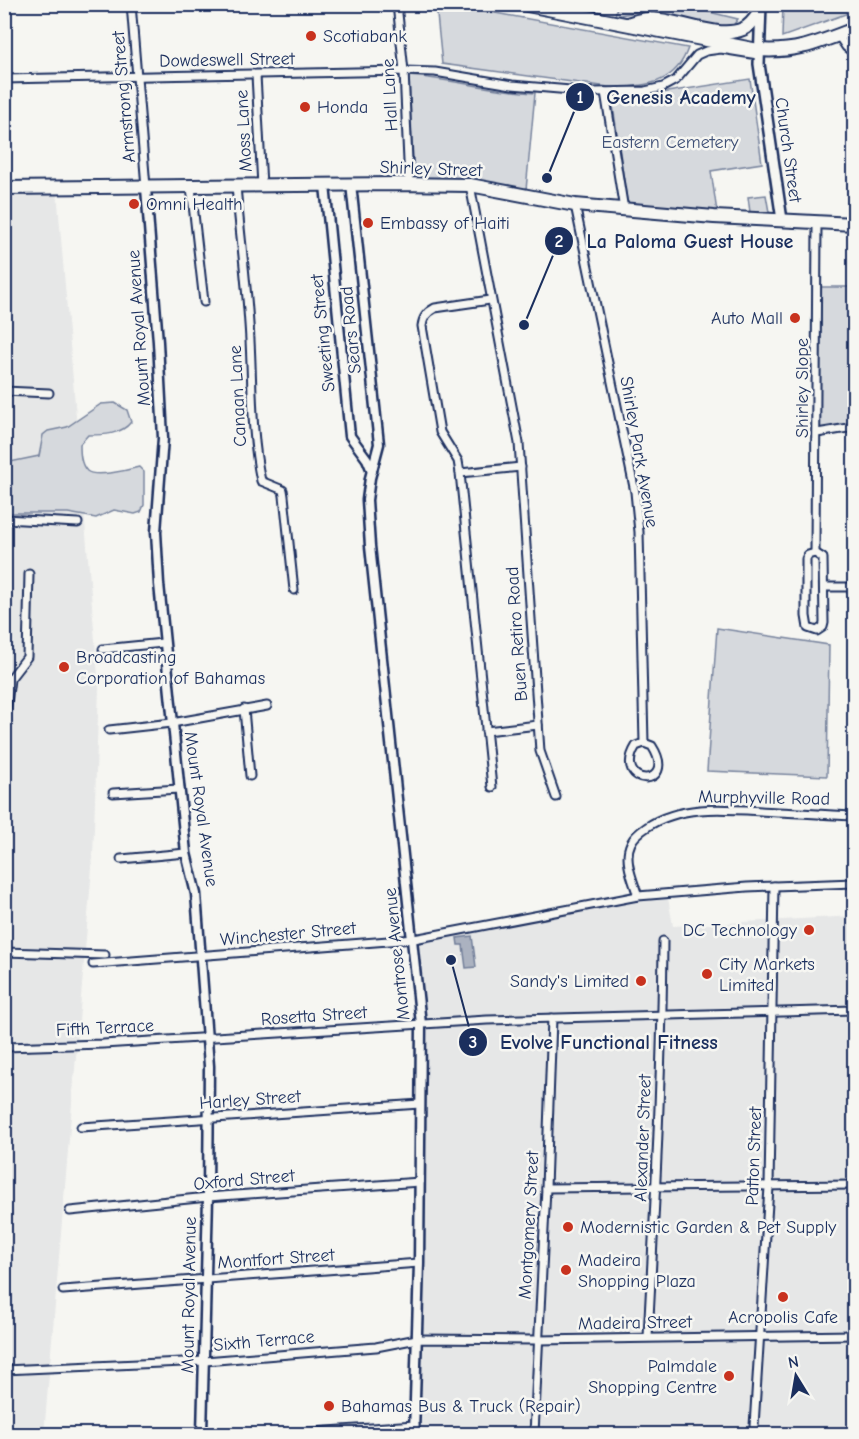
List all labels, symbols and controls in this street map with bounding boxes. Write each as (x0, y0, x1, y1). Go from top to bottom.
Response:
place label: Scotiabank (323, 26, 407, 47)
street label: Armstrong Street (108, 29, 140, 164)
marker: Scotiabank (304, 29, 318, 43)
street label: Dowdeswell Street (159, 48, 296, 72)
street label: Hall Lane (378, 58, 402, 132)
callout: Genesis Academy (565, 78, 768, 116)
text: Genesis Academy (606, 86, 757, 109)
text: 1 (576, 87, 584, 108)
street label: Moss Lane (231, 89, 257, 173)
street label: Church Street (770, 96, 806, 205)
place label: Honda (317, 97, 368, 118)
marker: Honda (298, 100, 312, 114)
park label: Eastern Cemetery (601, 132, 740, 153)
street label: Shirley Street (379, 157, 484, 181)
place label: Omni Health (146, 194, 243, 215)
marker: Omni Health (127, 197, 141, 211)
place label: Embassy of Haiti (380, 213, 510, 234)
marker: Embassy of Haiti (361, 216, 375, 230)
callout: La Paloma Guest House (544, 222, 805, 260)
text: La Paloma Guest House (587, 230, 794, 253)
text: 2 (555, 231, 564, 252)
street label: Mount Royal Avenue (123, 249, 155, 407)
street label: Sweeting Street (306, 272, 340, 393)
street label: Sears Road (336, 285, 366, 375)
place label: Auto Mall (711, 308, 783, 329)
marker: Auto Mall (788, 311, 802, 325)
street label: Shirley Slope (792, 338, 813, 438)
street label: Canaan Lane (225, 345, 251, 447)
street label: Shirley Park Avenue (615, 375, 663, 529)
street label: Buen Retiro Road (502, 566, 532, 702)
place label: Broadcasting Corporation of Bahamas (76, 647, 265, 689)
marker: Broadcasting Corporation of Bahamas (57, 660, 71, 674)
street label: Mount Royal Avenue (180, 730, 222, 888)
street label: Murphyville Road (698, 786, 830, 810)
street label: Montrose Avenue (380, 887, 414, 1021)
street label: Winchester Street (219, 918, 358, 950)
place label: DC Technology (683, 920, 798, 941)
marker: DC Technology (802, 923, 816, 937)
place label: City Markets Limited (719, 954, 815, 996)
marker: City Markets Limited (700, 967, 714, 981)
place label: Sandy's Limited (510, 971, 629, 992)
marker: Sandy's Limited (634, 974, 648, 988)
street label: Rosetta Street (260, 1002, 369, 1030)
street label: Fifth Terrace (55, 1015, 155, 1041)
callout: Evolve Functional Fitness (458, 1023, 730, 1061)
text: Evolve Functional Fitness (500, 1031, 718, 1054)
text: 3 (469, 1032, 477, 1053)
street label: Alexander Street (630, 1073, 656, 1202)
street label: Harley Street (199, 1086, 302, 1114)
street label: Patton Street (742, 1105, 766, 1206)
street label: Montgomery Street (515, 1149, 543, 1300)
street label: Oxford Street (193, 1165, 296, 1195)
street label: Mount Royal Avenue (177, 1216, 201, 1374)
place label: Modernistic Garden & Pet Supply (580, 1217, 837, 1238)
marker: Modernistic Garden & Pet Supply (561, 1220, 575, 1234)
street label: Montfort Street (217, 1244, 336, 1274)
place label: Madeira Shopping Plaza (578, 1250, 696, 1292)
marker: Madeira Shopping Plaza (559, 1263, 573, 1277)
marker: Acropolis Cafe (776, 1290, 790, 1304)
place label: Acropolis Cafe (728, 1307, 838, 1328)
street label: Madeira Street (578, 1311, 693, 1334)
street label: Sixth Terrace (213, 1326, 315, 1356)
north arrow (766, 1346, 826, 1406)
text: N (786, 1352, 800, 1372)
place label: Palmdale Shopping Centre (588, 1356, 717, 1398)
marker: Palmdale Shopping Centre (722, 1369, 736, 1383)
place label: Bahamas Bus & Truck (Repair) (341, 1396, 581, 1417)
marker: Bahamas Bus & Truck (Repair) (322, 1399, 336, 1413)

